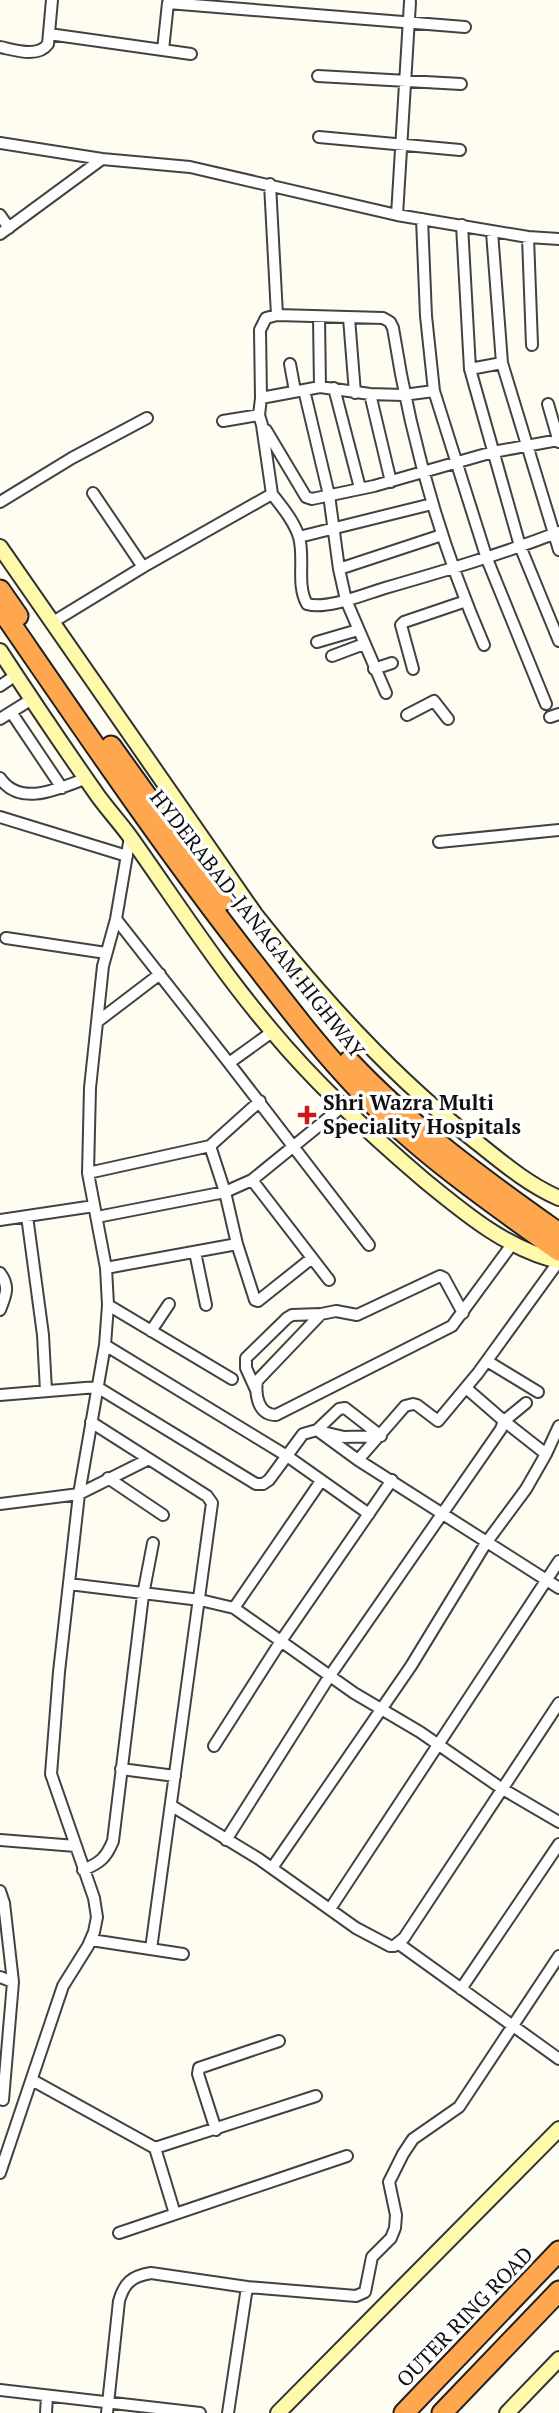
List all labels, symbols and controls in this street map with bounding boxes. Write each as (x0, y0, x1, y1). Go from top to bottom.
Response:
street label: HYDERABAD-JANAGAM HIGHWAY (144, 784, 372, 1064)
place label: Shri Wazra Multi Speciality Hospitals (323, 1088, 521, 1140)
marker: Shri Wazra Multi Speciality Hospitals (297, 1105, 317, 1125)
street label: OUTER RING ROAD (390, 2240, 539, 2393)

